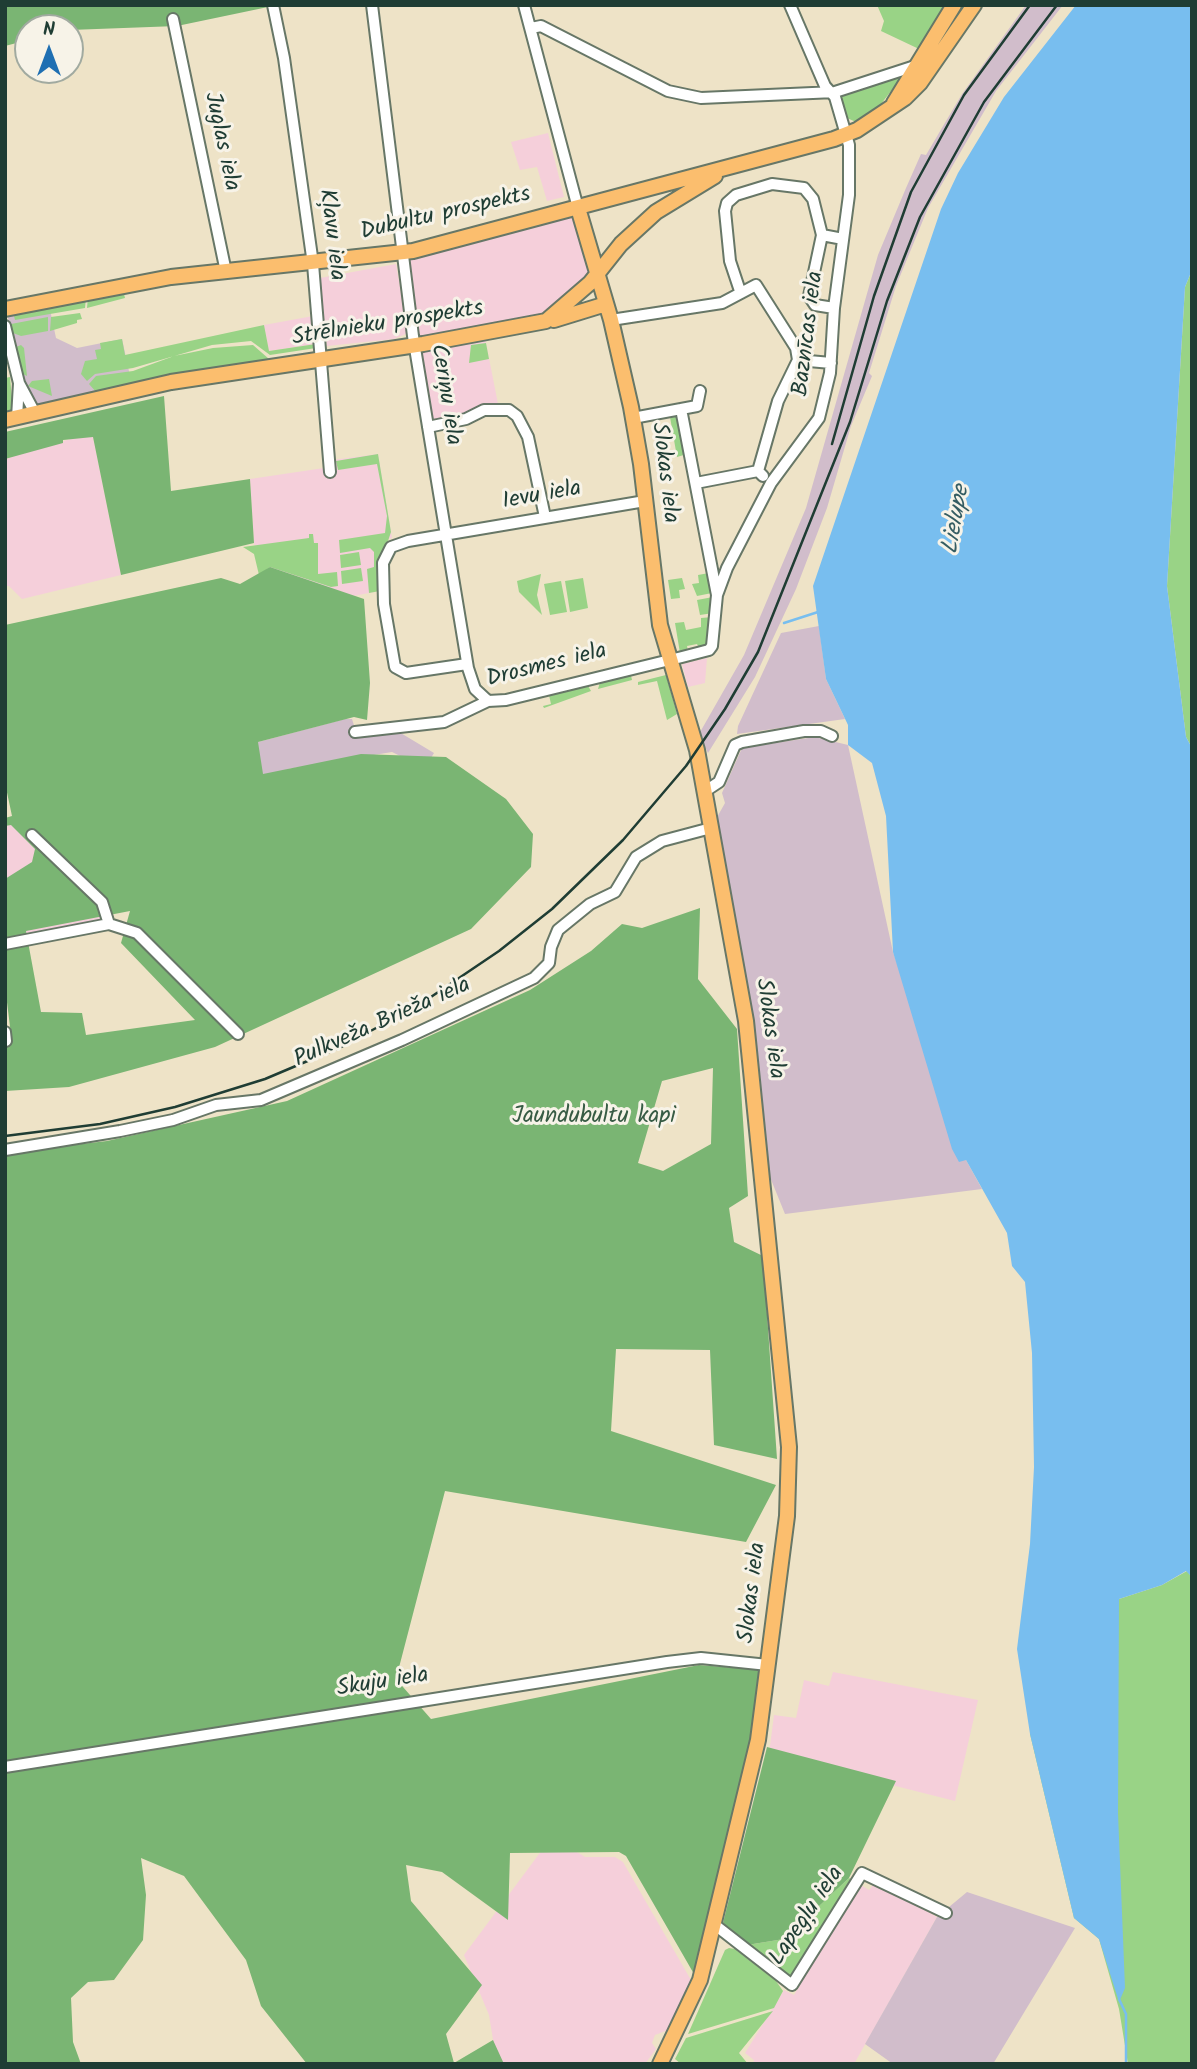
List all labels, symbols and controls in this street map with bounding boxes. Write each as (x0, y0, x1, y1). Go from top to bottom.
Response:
north arrow (14, 14, 84, 84)
text: N (43, 15, 55, 45)
street label: Juglas iela (196, 90, 244, 194)
street label: Dubultu prospekts (358, 182, 534, 248)
street label: Kļavu iela (311, 188, 349, 282)
street label: Baznīcas iela (789, 270, 831, 398)
street label: Strēlnieku prospekts (290, 296, 486, 354)
street label: Ceriņu iela (422, 342, 466, 448)
street label: Slokas iela (643, 421, 683, 525)
street label: Ievu iela (500, 476, 584, 518)
water label: Lielupe (938, 483, 978, 557)
street label: Drosmes iela (484, 639, 610, 695)
street label: Pulkveža Brieža iela (290, 973, 476, 1075)
street label: Slokas iela (747, 977, 789, 1081)
park label: Jaundubultu kapi (512, 1104, 676, 1132)
street label: Slokas iela (734, 1541, 774, 1645)
street label: Skuju iela (335, 1663, 431, 1705)
street label: Lapegļu iela (765, 1862, 851, 1972)

